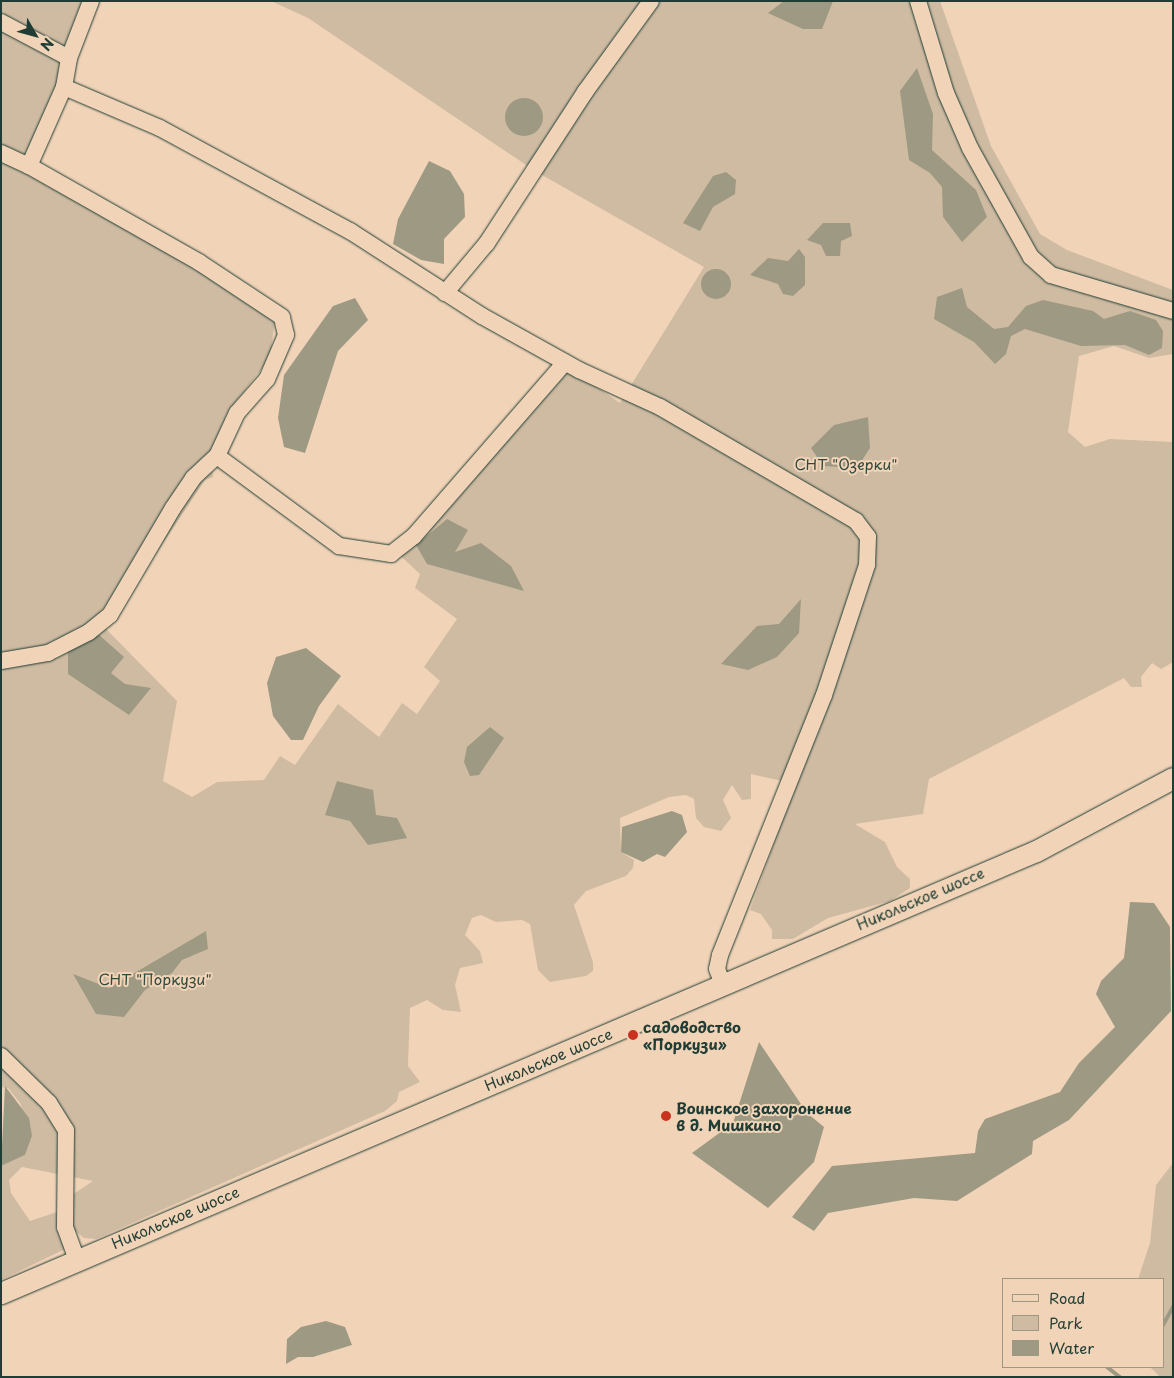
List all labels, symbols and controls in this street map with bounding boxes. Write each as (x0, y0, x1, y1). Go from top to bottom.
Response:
north arrow (10, 10, 60, 60)
text: N (36, 34, 59, 55)
park label: СНТ "Озерки" (794, 455, 898, 473)
street label: Никольское шоссе (854, 863, 986, 933)
park label: СНТ "Поркузи" (98, 970, 212, 988)
place label: садоводство «Поркузи» (643, 1017, 741, 1052)
street label: Никольское шоссе (482, 1024, 614, 1094)
marker: садоводство «Поркузи» (627, 1029, 639, 1041)
place label: Воинское захоронение в д. Мишкино (676, 1098, 853, 1133)
marker: Воинское захоронение в д. Мишкино (660, 1110, 672, 1122)
street label: Никольское шоссе (109, 1182, 241, 1252)
legend (1002, 1278, 1164, 1368)
text: Road (1049, 1286, 1085, 1309)
text: Park (1049, 1311, 1083, 1334)
text: Water (1049, 1336, 1094, 1359)

